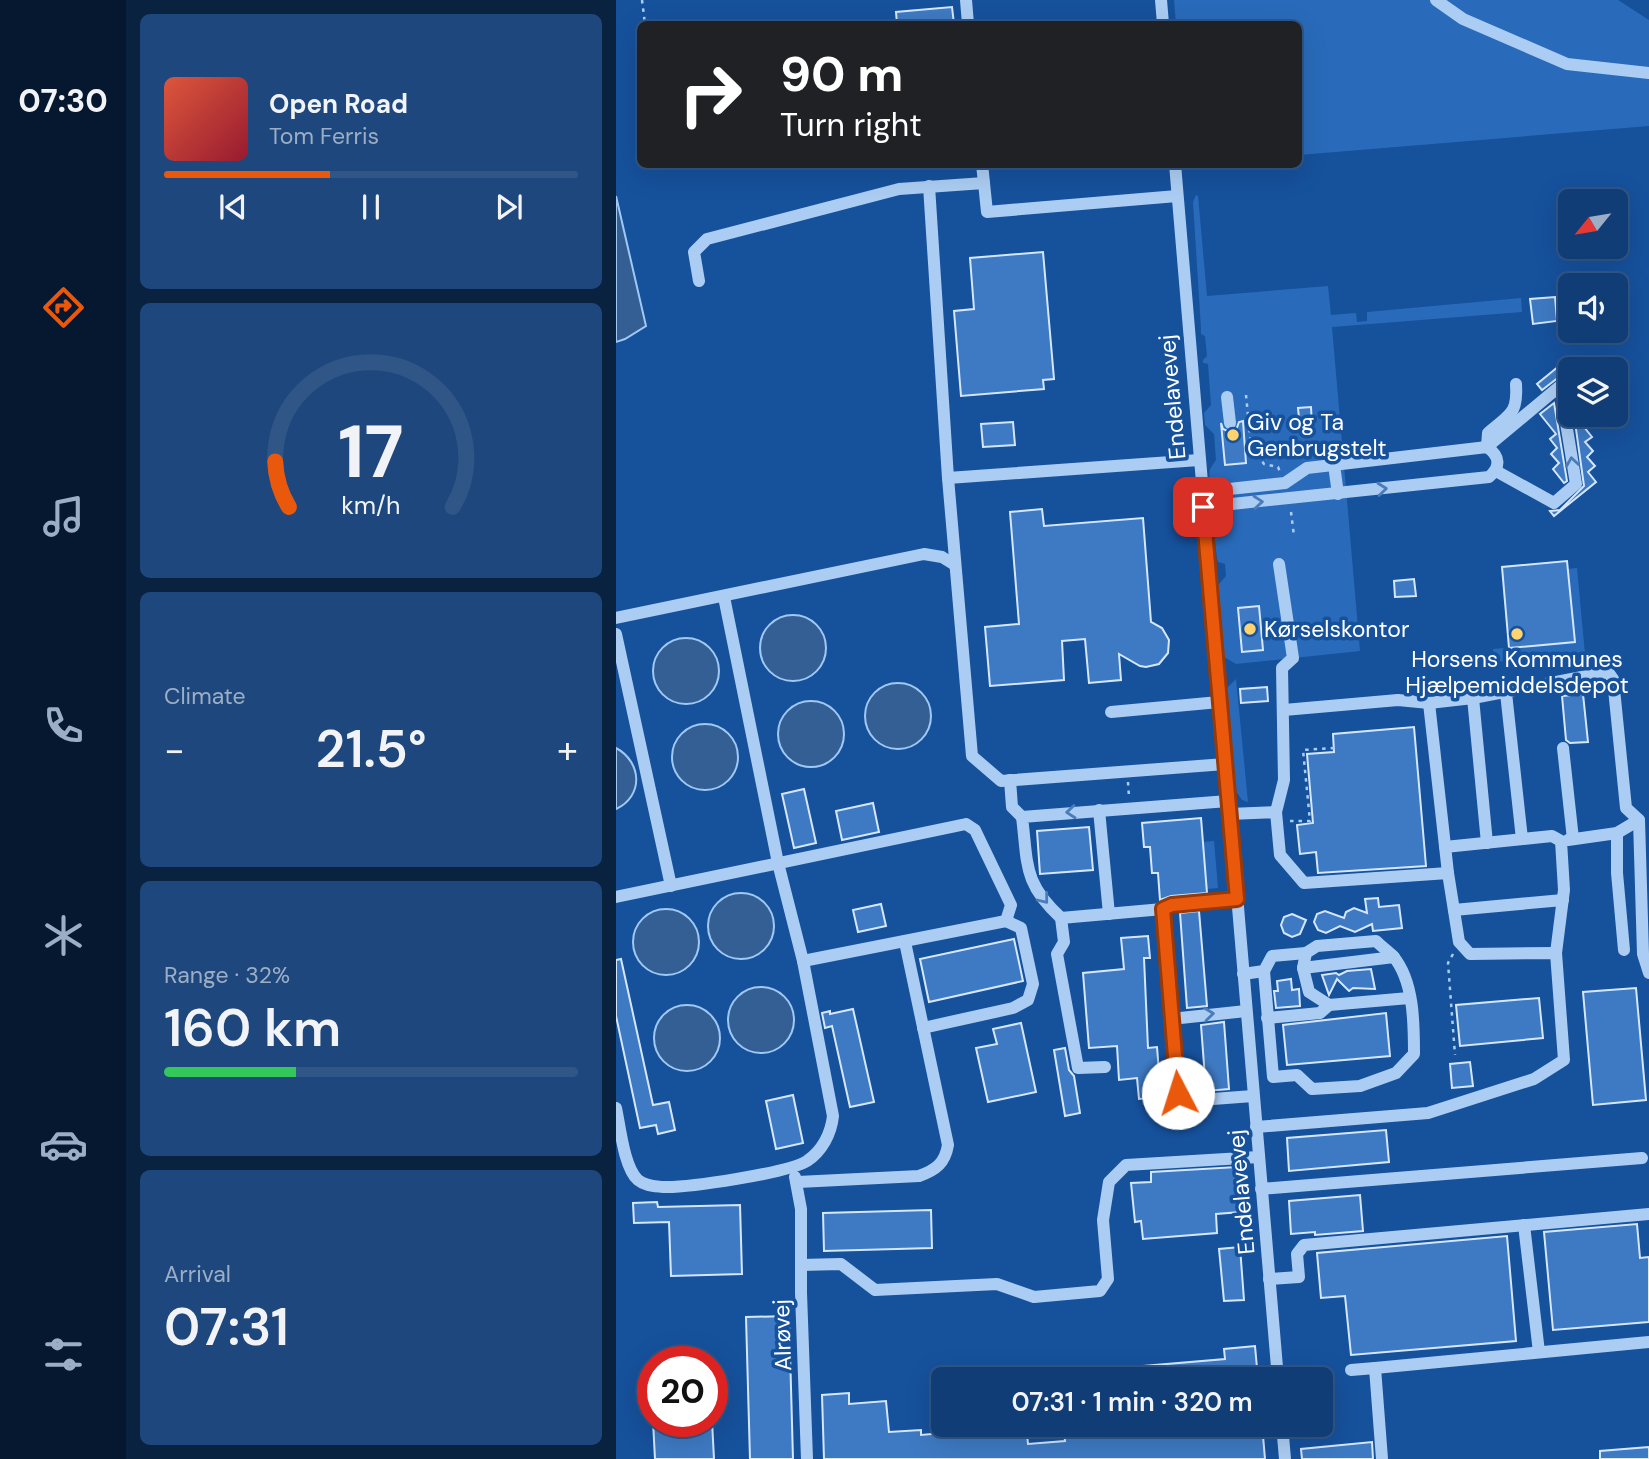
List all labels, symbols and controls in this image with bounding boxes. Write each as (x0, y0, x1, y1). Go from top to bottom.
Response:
text: 90 m (780, 42, 903, 106)
icon: right (665, 49, 756, 140)
text: 07:30 (18, 80, 108, 122)
text: Open Road (269, 87, 408, 121)
text: Turn right (780, 104, 922, 146)
text: Tom Ferris (269, 121, 379, 151)
icon: previous (214, 188, 252, 226)
icon: pause (352, 188, 390, 226)
icon: next (490, 188, 528, 226)
north arrow (1558, 189, 1628, 259)
map controls (1558, 189, 1628, 427)
button: sound (1558, 273, 1628, 343)
icon: directions (39, 283, 88, 332)
street label: Endelavevej (1152, 333, 1192, 461)
button: layers (1558, 357, 1628, 427)
text: 17 (338, 405, 404, 500)
place label: Giv og Ta Genbrugstelt (1247, 407, 1387, 463)
marker: Giv og Ta Genbrugstelt (1225, 427, 1241, 443)
one-way arrow (1565, 457, 1580, 468)
pin (1173, 477, 1233, 537)
one-way arrow (1376, 482, 1387, 497)
text: km/h (341, 488, 401, 521)
icon: arrive (1184, 488, 1222, 526)
icon: music (39, 492, 88, 541)
one-way arrow (1253, 494, 1264, 509)
place label: Kørselskontor (1264, 614, 1409, 644)
marker: Kørselskontor (1242, 621, 1258, 637)
marker: Horsens Kommunes Hjælpemiddelsdepot (1509, 626, 1525, 642)
place label: Horsens Kommunes Hjælpemiddelsdepot (1405, 644, 1629, 700)
text: Climate (164, 681, 246, 711)
icon: phone (39, 701, 88, 750)
text: 21.5° (315, 715, 427, 783)
text: − (164, 725, 185, 775)
text: + (557, 725, 578, 775)
one-way arrow (1065, 804, 1076, 819)
one-way arrow (1035, 892, 1048, 904)
icon: climate (39, 911, 88, 960)
text: Range · 32% (164, 960, 290, 990)
text: 160 km (164, 994, 341, 1062)
one-way arrow (1203, 1007, 1215, 1022)
position arrow (1141, 1056, 1215, 1130)
icon: car (39, 1120, 88, 1169)
street label: Endelavevej (1221, 1128, 1261, 1256)
text: Arrival (164, 1259, 231, 1289)
text: 07:31 (164, 1293, 289, 1361)
street label: Alrøvej (766, 1299, 798, 1371)
icon: filters (39, 1330, 88, 1379)
speed limit sign: 20 (637, 1346, 728, 1437)
text: 07:31 · 1 min · 320 m (1011, 1385, 1253, 1419)

